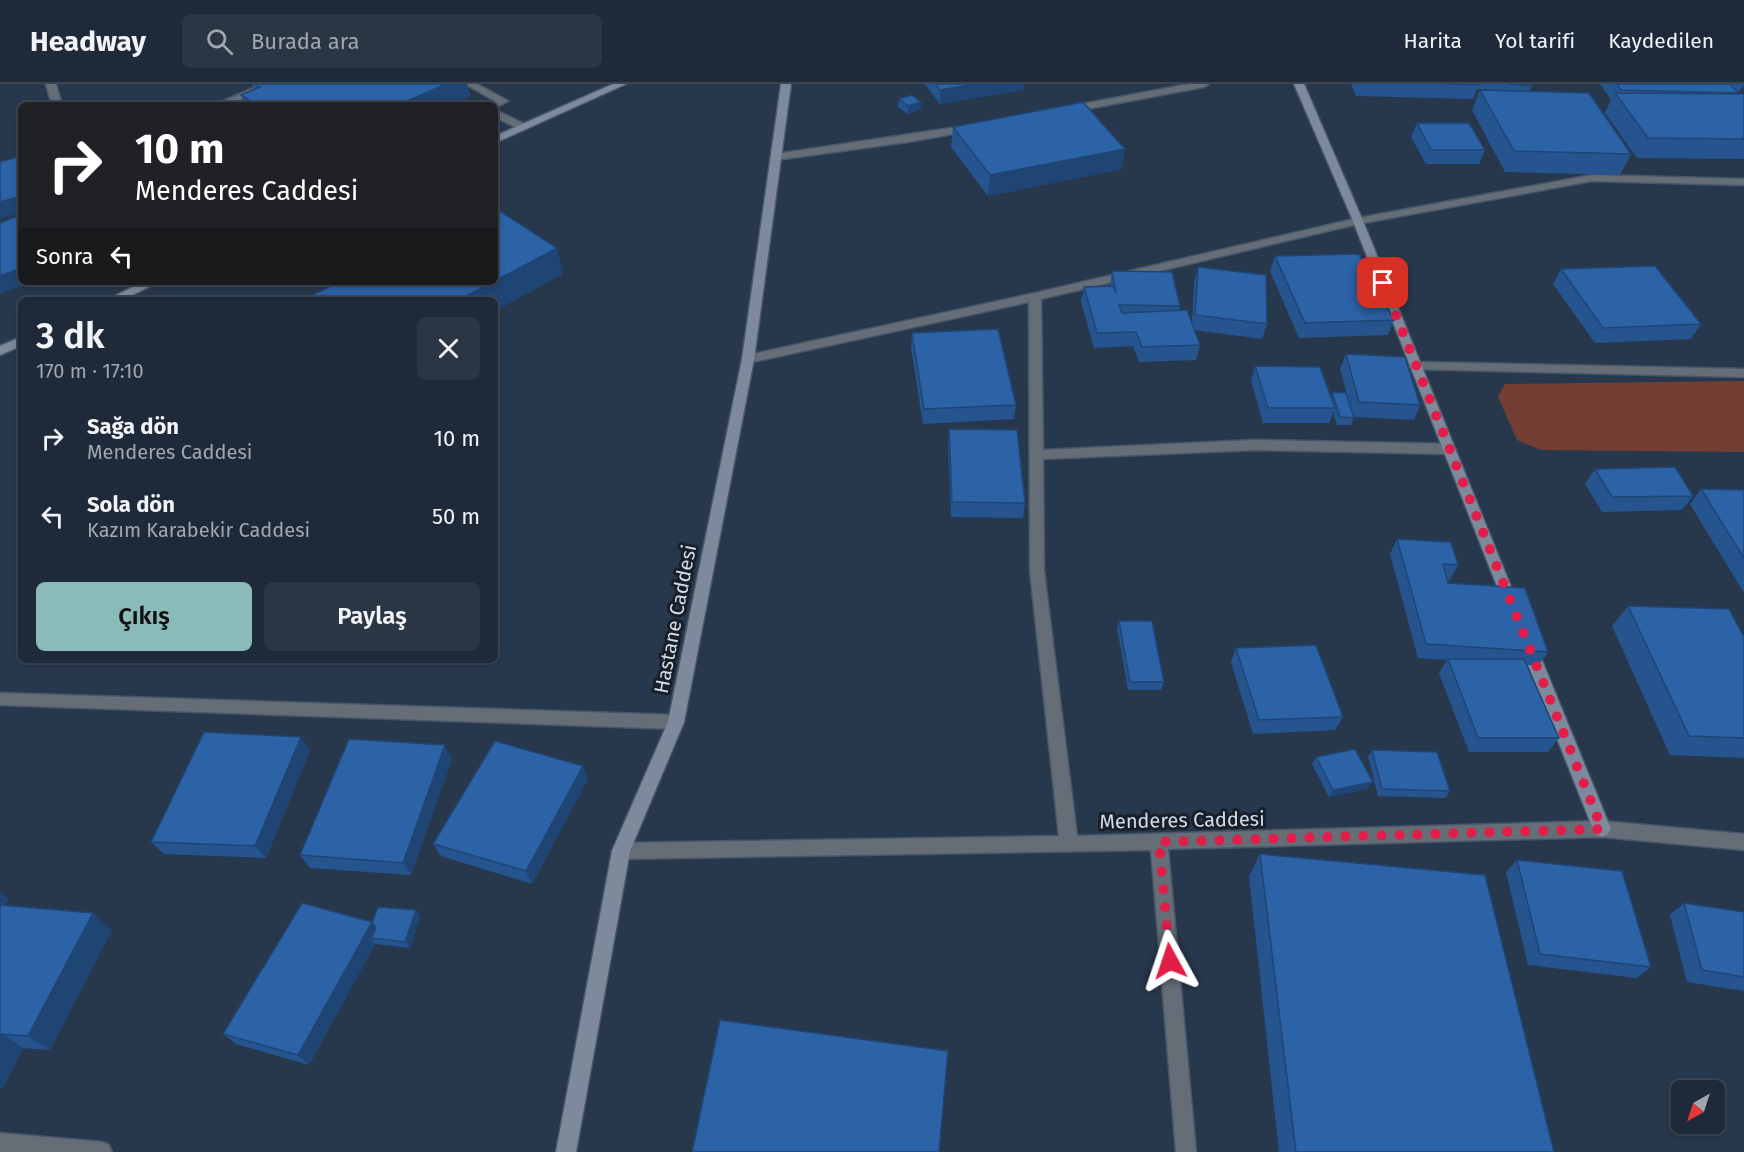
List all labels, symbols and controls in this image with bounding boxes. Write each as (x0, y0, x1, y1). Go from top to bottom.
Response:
search box (182, 14, 602, 68)
text: Headway (30, 25, 146, 58)
icon: search (203, 25, 236, 58)
text: Burada ara (251, 28, 359, 55)
text: Harita (1403, 28, 1462, 54)
text: Yol tarifi (1495, 28, 1575, 54)
text: Kaydedilen (1608, 28, 1714, 54)
text: 10 m (135, 124, 225, 174)
icon: right (36, 126, 114, 204)
text: Menderes Caddesi (135, 175, 358, 207)
icon: left (105, 240, 138, 273)
text: Sonra (36, 243, 93, 270)
pin (1357, 257, 1408, 308)
icon: arrive (1366, 266, 1399, 299)
text: 3 dk (36, 314, 104, 358)
button: close (417, 317, 480, 380)
text: 170 m · 17:10 (36, 359, 144, 383)
text: Sağa dön (87, 413, 179, 440)
icon: right (36, 422, 69, 455)
text: 10 m (434, 425, 480, 452)
text: Menderes Caddesi (87, 440, 252, 464)
text: Sola dön (87, 491, 175, 518)
icon: left (36, 500, 69, 533)
text: 50 m (432, 503, 480, 530)
text: Kazım Karabekir Caddesi (87, 518, 310, 542)
street label: Hastane Caddesi (649, 543, 701, 695)
button: Çıkış (36, 582, 252, 651)
button: Paylaş (264, 582, 480, 651)
street label: Menderes Caddesi (1099, 807, 1265, 833)
position arrow (1138, 929, 1202, 993)
north arrow (1671, 1080, 1725, 1134)
map controls (1671, 1080, 1725, 1134)

